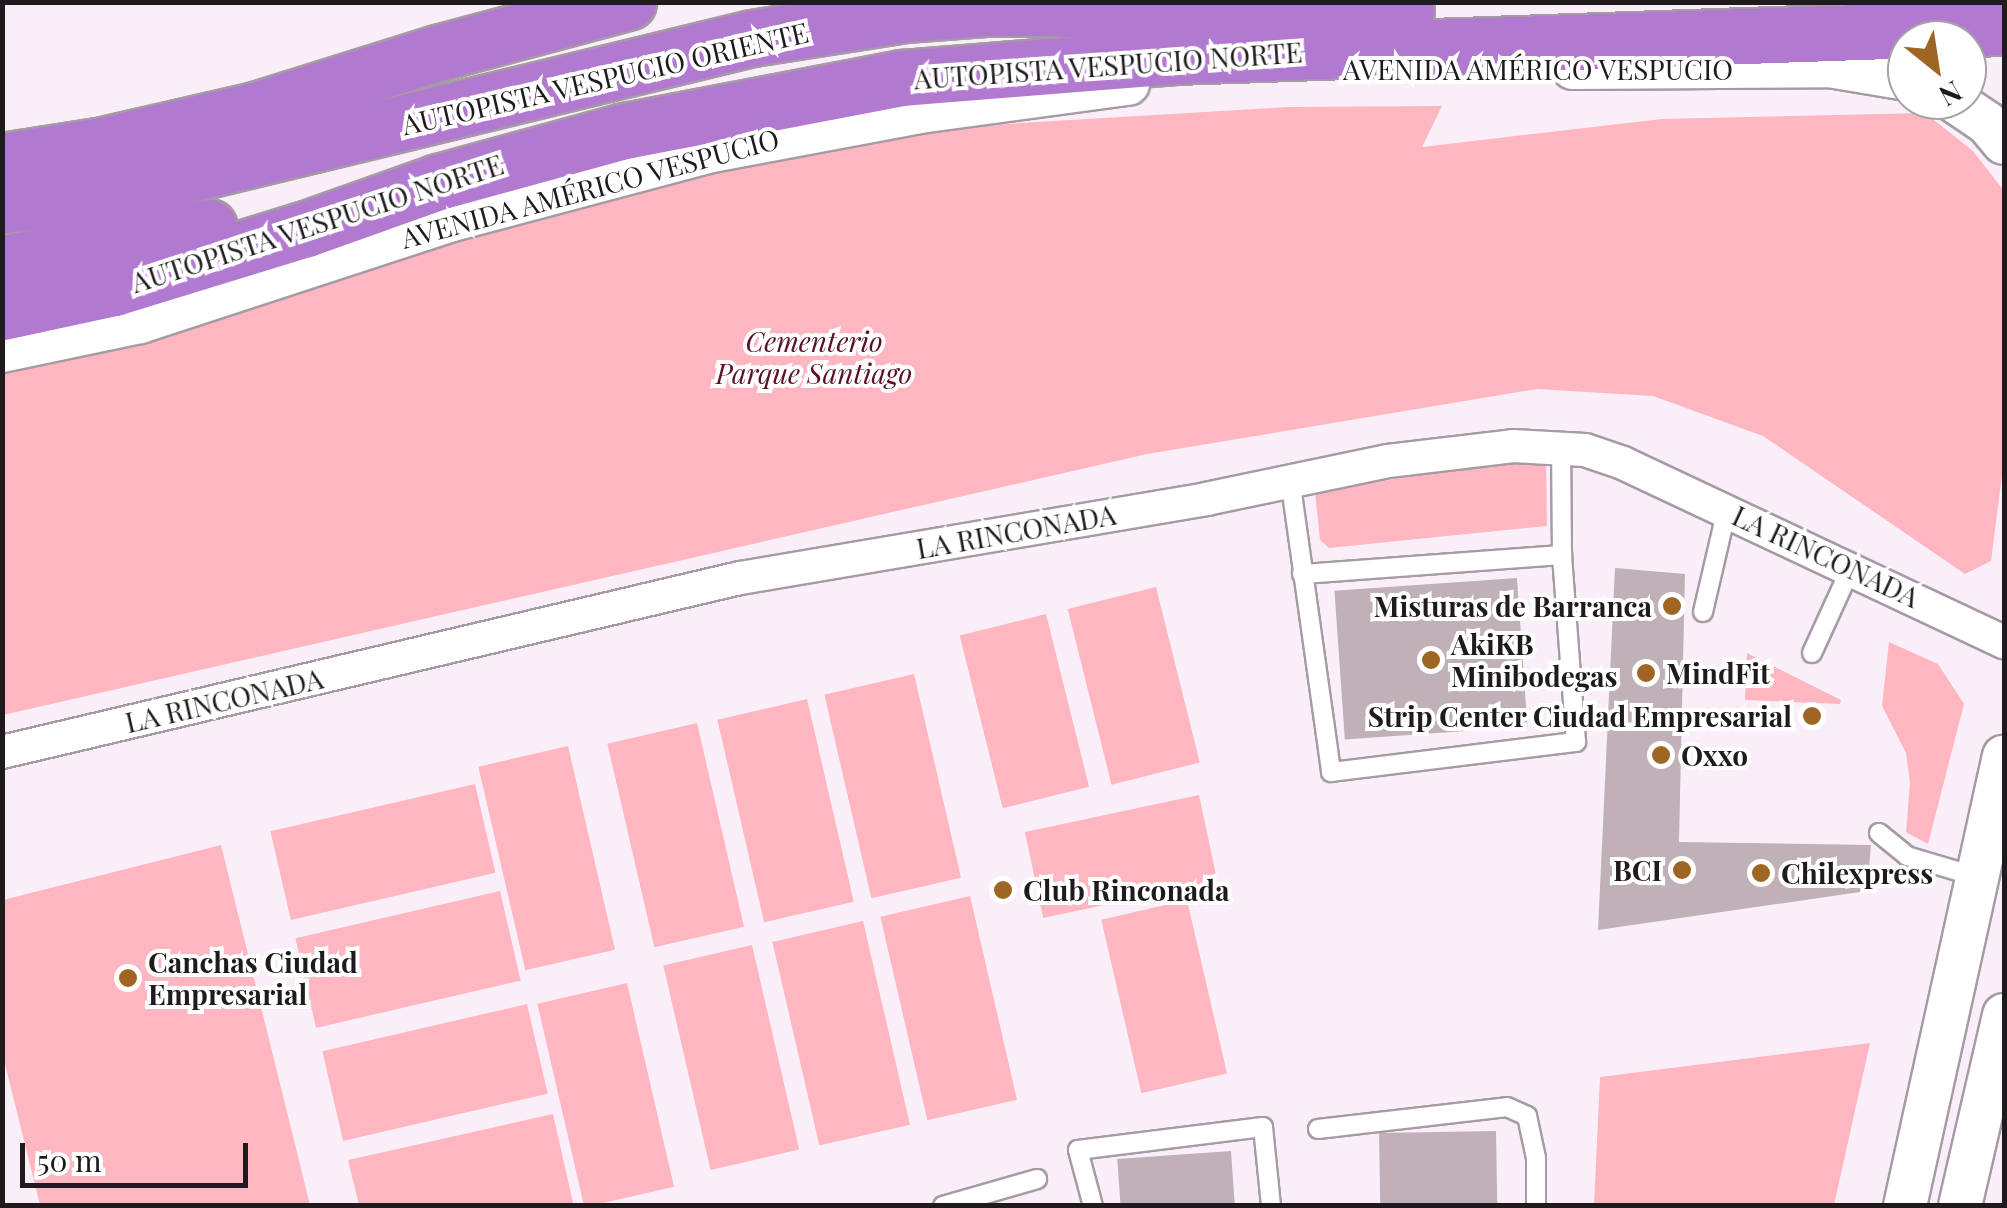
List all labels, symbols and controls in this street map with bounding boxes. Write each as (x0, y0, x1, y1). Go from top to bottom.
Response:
street label: AUTOPISTA VESPUCIO ORIENTE (398, 15, 812, 141)
north arrow (1887, 20, 1987, 120)
street label: AUTOPISTA VESPUCIO NORTE (912, 35, 1304, 95)
street label: AVENIDA AMÉRICO VESPUCIO (1342, 52, 1734, 86)
text: N (1933, 74, 1969, 116)
street label: AVENIDA AMÉRICO VESPUCIO (396, 121, 784, 255)
street label: AUTOPISTA VESPUCIO NORTE (126, 147, 508, 299)
park label: Cementerio Parque Santiago (716, 324, 912, 390)
street label: LA RINCONADA (914, 497, 1118, 565)
street label: LA RINCONADA (1727, 498, 1925, 614)
place label: Misturas de Barranca (1373, 589, 1652, 623)
marker: Misturas de Barranca (1661, 595, 1683, 617)
place label: AkiKB Minibodegas (1451, 627, 1618, 693)
marker: AkiKB Minibodegas (1420, 649, 1442, 671)
place label: MindFit (1666, 656, 1770, 690)
street label: LA RINCONADA (122, 661, 326, 739)
marker: MindFit (1635, 662, 1657, 684)
place label: Strip Center Ciudad Empresarial (1367, 699, 1792, 733)
marker: Strip Center Ciudad Empresarial (1801, 705, 1823, 727)
place label: Oxxo (1681, 738, 1748, 772)
marker: Oxxo (1650, 744, 1672, 766)
place label: BCI (1613, 853, 1662, 887)
place label: Chilexpress (1781, 856, 1933, 890)
marker: BCI (1671, 859, 1693, 881)
marker: Chilexpress (1750, 862, 1772, 884)
place label: Club Rinconada (1023, 873, 1229, 907)
marker: Club Rinconada (992, 879, 1014, 901)
place label: Canchas Ciudad Empresarial (148, 945, 358, 1011)
marker: Canchas Ciudad Empresarial (117, 967, 139, 989)
scale bar (25, 1123, 252, 1185)
text: 50 m (37, 1140, 102, 1180)

